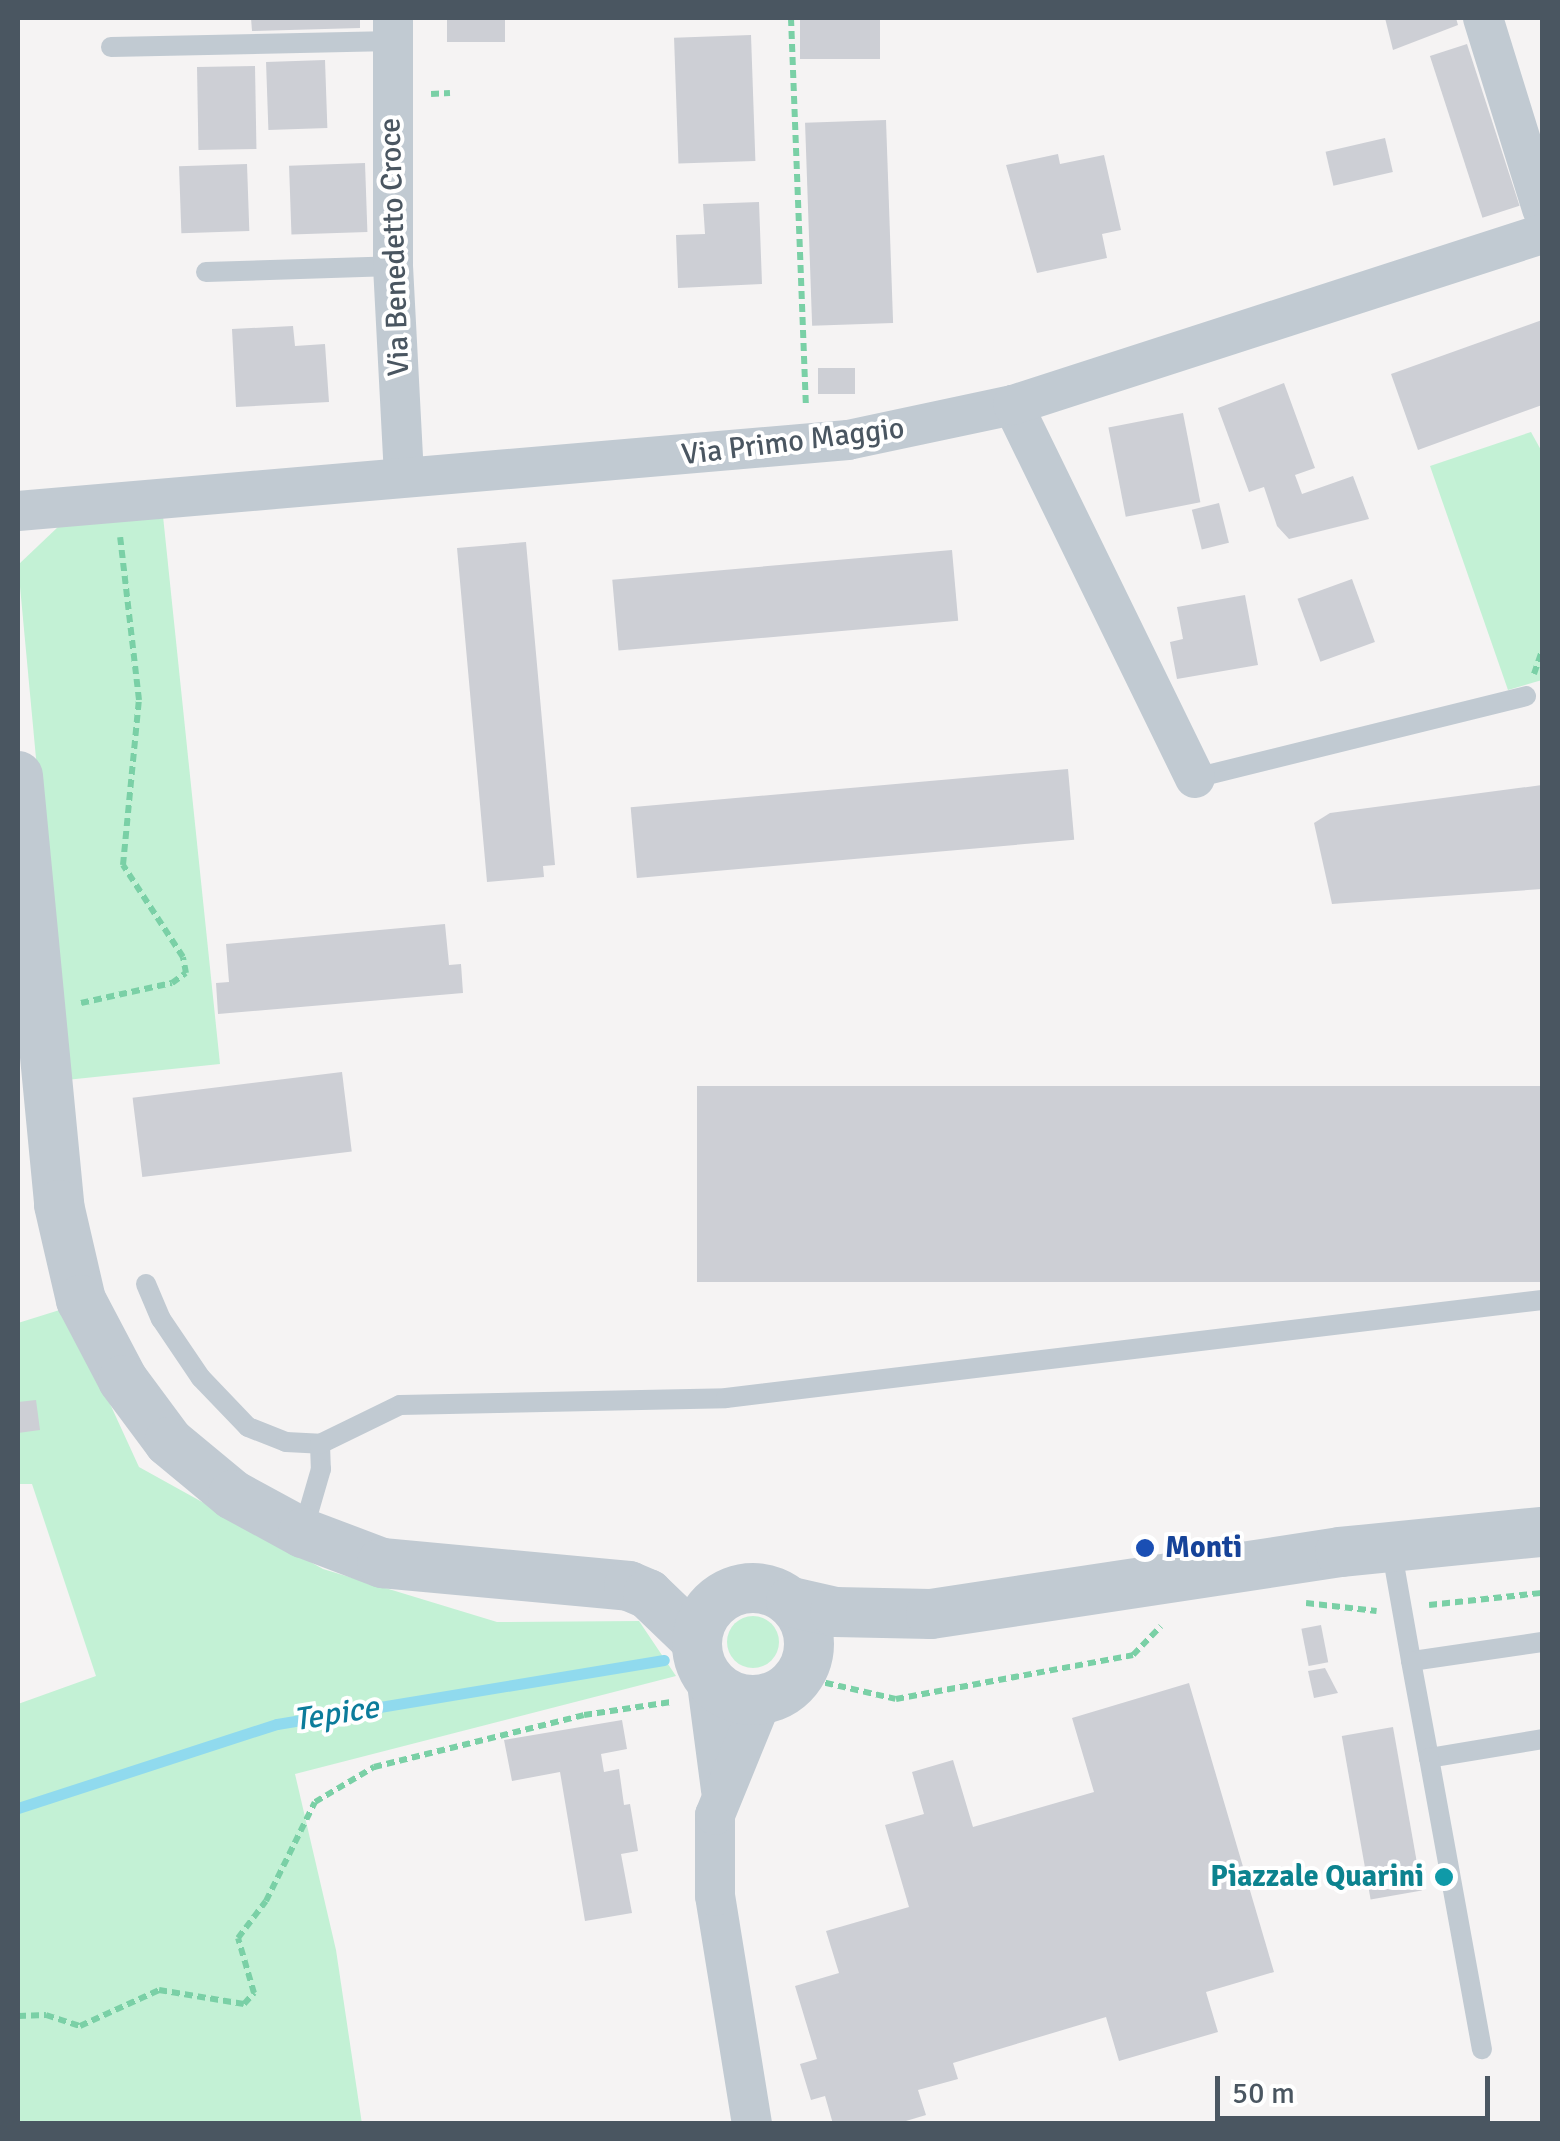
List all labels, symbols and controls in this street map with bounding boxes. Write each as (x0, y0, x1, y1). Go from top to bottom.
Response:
street label: Via Benedetto Croce (372, 117, 418, 377)
street label: Via Primo Maggio (680, 410, 906, 474)
place label: Monti (1165, 1530, 1242, 1566)
marker: Monti (1134, 1537, 1156, 1559)
water label: Tepice (291, 1688, 381, 1740)
place label: Piazzale Quarini (1210, 1859, 1424, 1895)
marker: Piazzale Quarini (1433, 1866, 1455, 1888)
scale bar (1220, 2056, 1495, 2118)
text: 50 m (1232, 2075, 1295, 2112)

